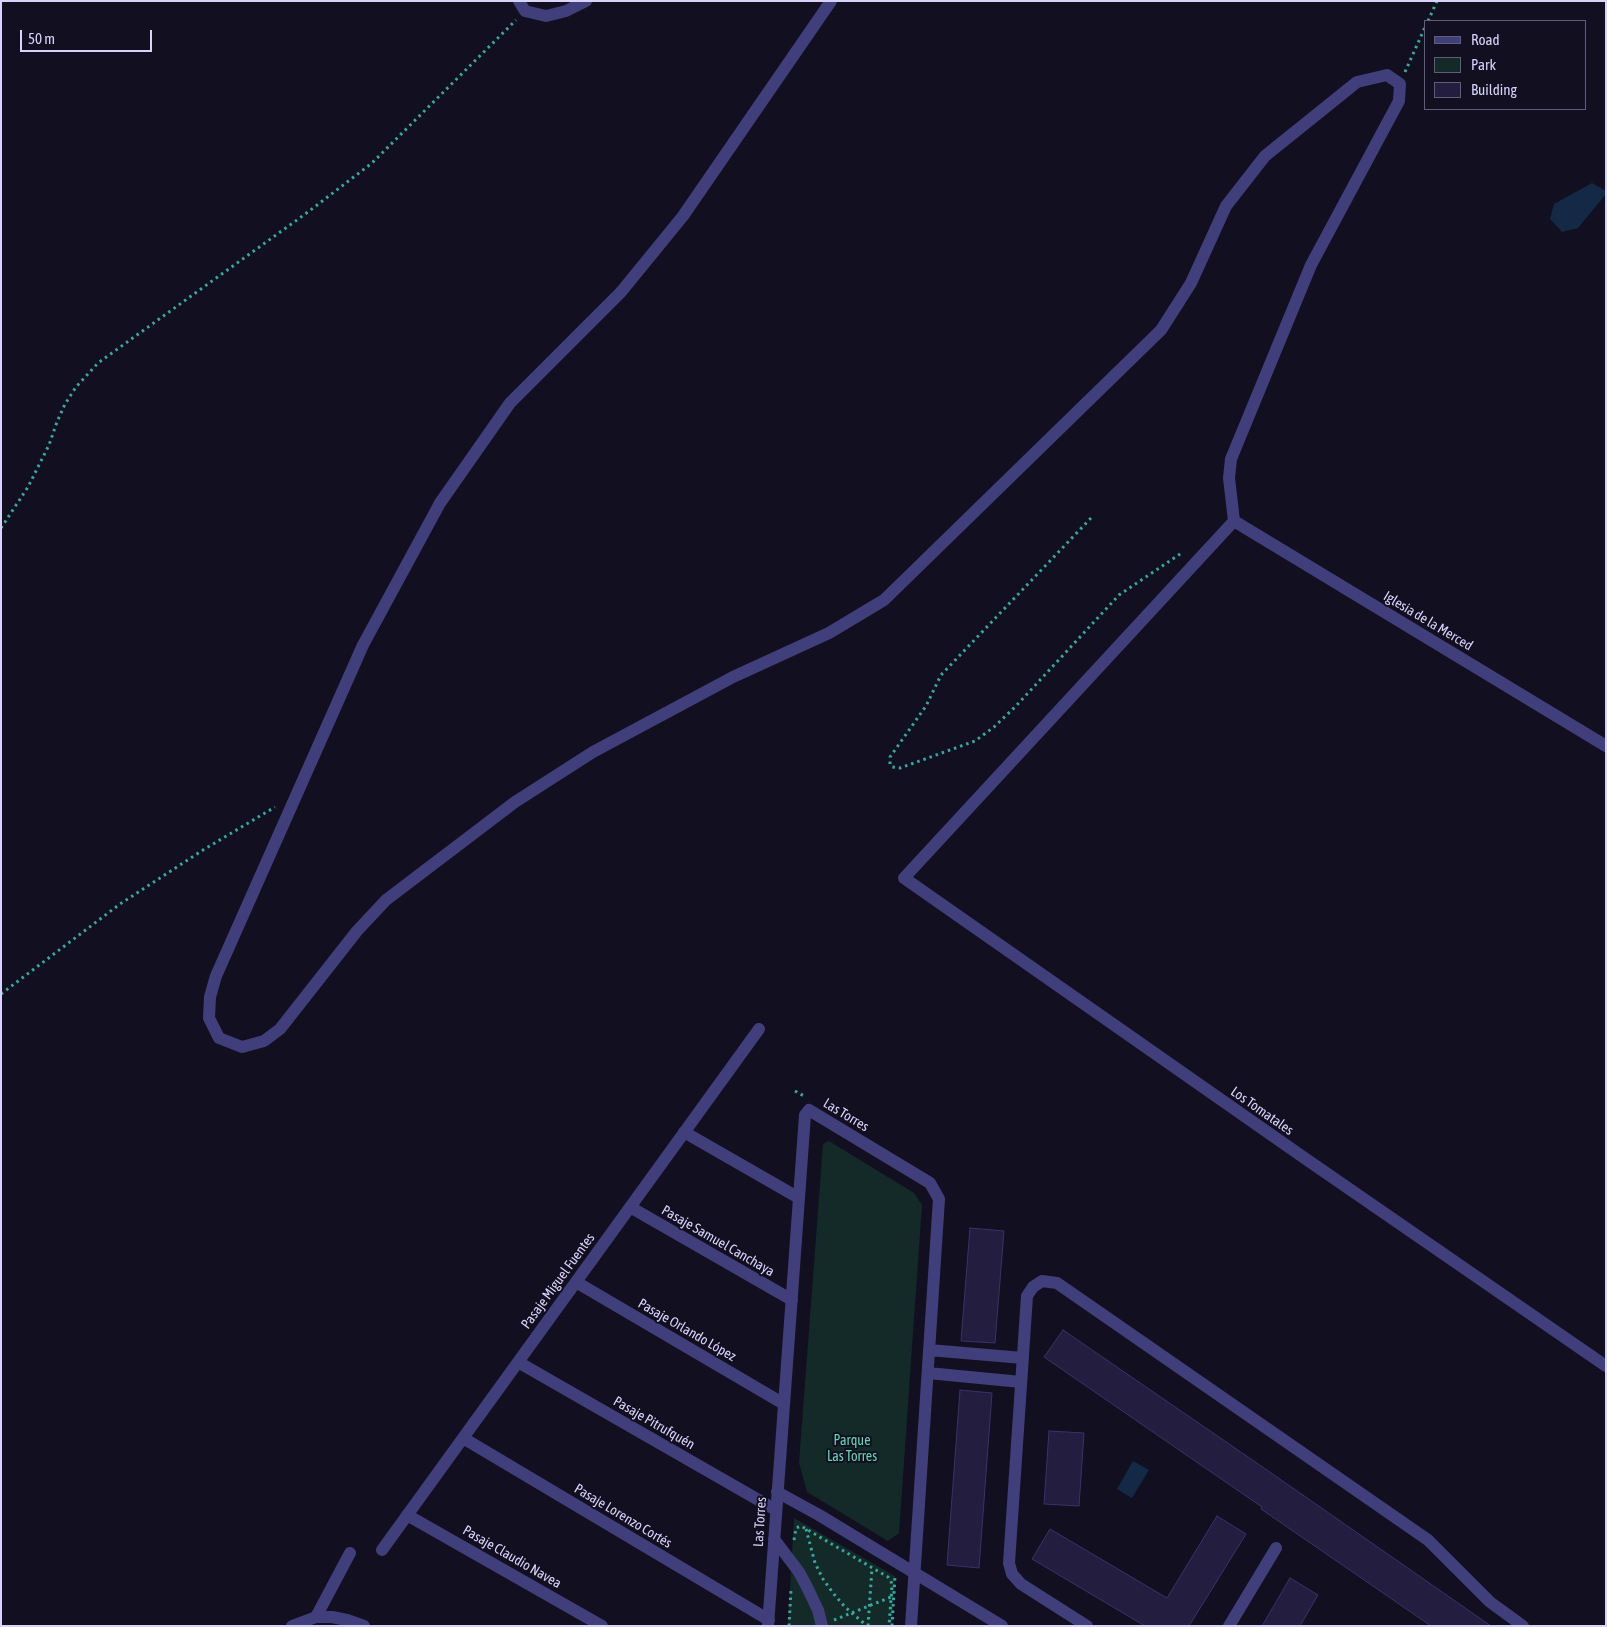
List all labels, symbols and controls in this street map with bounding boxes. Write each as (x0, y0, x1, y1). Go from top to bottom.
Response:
scale bar (22, 20, 155, 52)
legend (1424, 20, 1587, 110)
text: 50 m (28, 30, 55, 47)
text: Road (1471, 31, 1500, 48)
text: Park (1471, 56, 1496, 73)
text: Building (1471, 81, 1517, 98)
street label: Iglesia de la Merced (1380, 588, 1476, 654)
street label: Los Tomatales (1227, 1083, 1297, 1139)
street label: Las Torres (820, 1095, 872, 1135)
street label: Pasaje Samuel Canchaya (659, 1202, 777, 1280)
street label: Pasaje Miguel Fuentes (518, 1230, 598, 1332)
street label: Pasaje Orlando López (635, 1295, 739, 1365)
street label: Pasaje Pitrufquén (610, 1393, 698, 1453)
park label: Parque Las Torres (827, 1433, 877, 1465)
street label: Pasaje Lorenzo Cortés (571, 1480, 675, 1552)
street label: Las Torres (750, 1496, 770, 1548)
street label: Pasaje Claudio Navea (460, 1522, 564, 1592)

